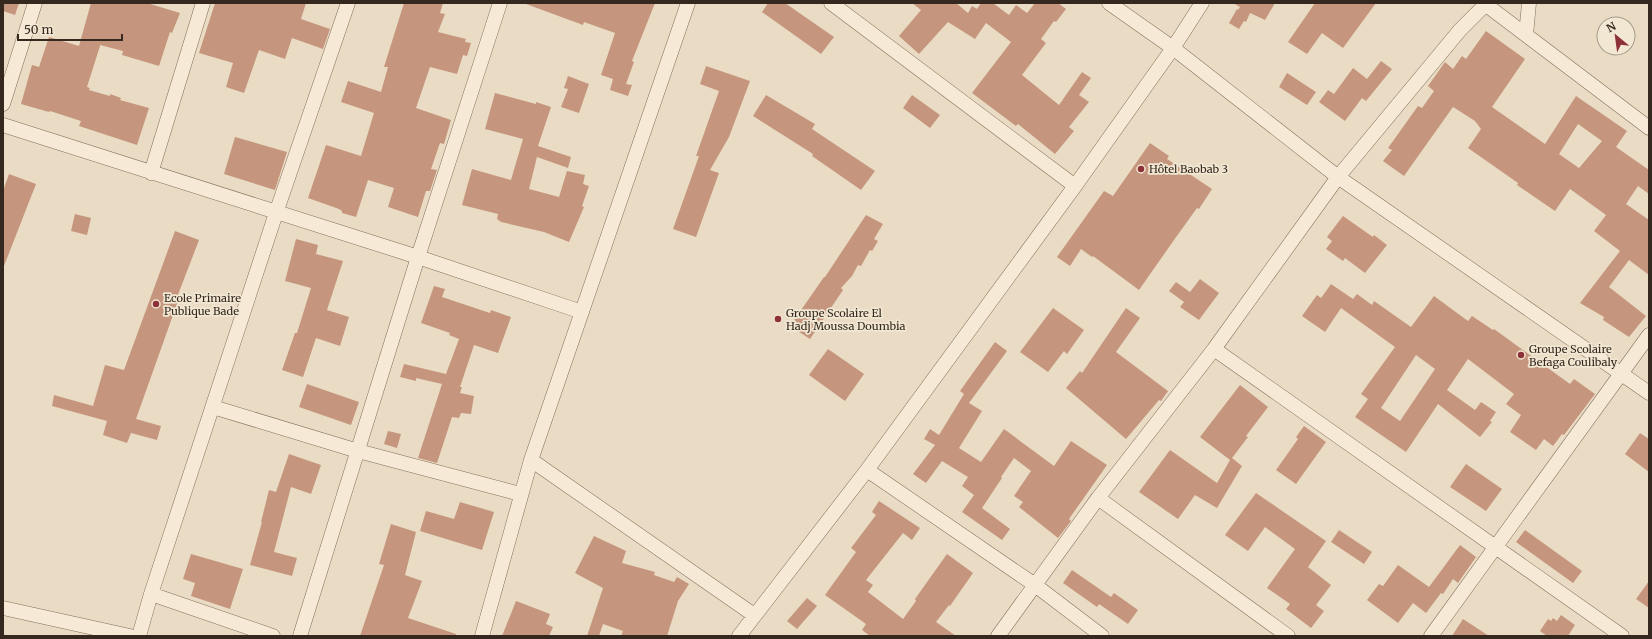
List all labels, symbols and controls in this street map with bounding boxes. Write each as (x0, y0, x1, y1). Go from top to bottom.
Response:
scale bar (18, 16, 122, 42)
north arrow (1596, 16, 1636, 56)
text: N (1604, 19, 1619, 35)
text: 50 m (24, 22, 53, 37)
place label: Hôtel Baobab 3 (1149, 162, 1228, 176)
marker: Hôtel Baobab 3 (1136, 164, 1146, 174)
place label: Ecole Primaire Publique Bade (164, 291, 241, 318)
marker: Ecole Primaire Publique Bade (151, 299, 161, 309)
place label: Groupe Scolaire El Hadj Moussa Doumbia (786, 306, 906, 333)
marker: Groupe Scolaire El Hadj Moussa Doumbia (773, 314, 783, 324)
place label: Groupe Scolaire Befaga Coulibaly (1529, 342, 1618, 369)
marker: Groupe Scolaire Befaga Coulibaly (1516, 350, 1526, 360)

